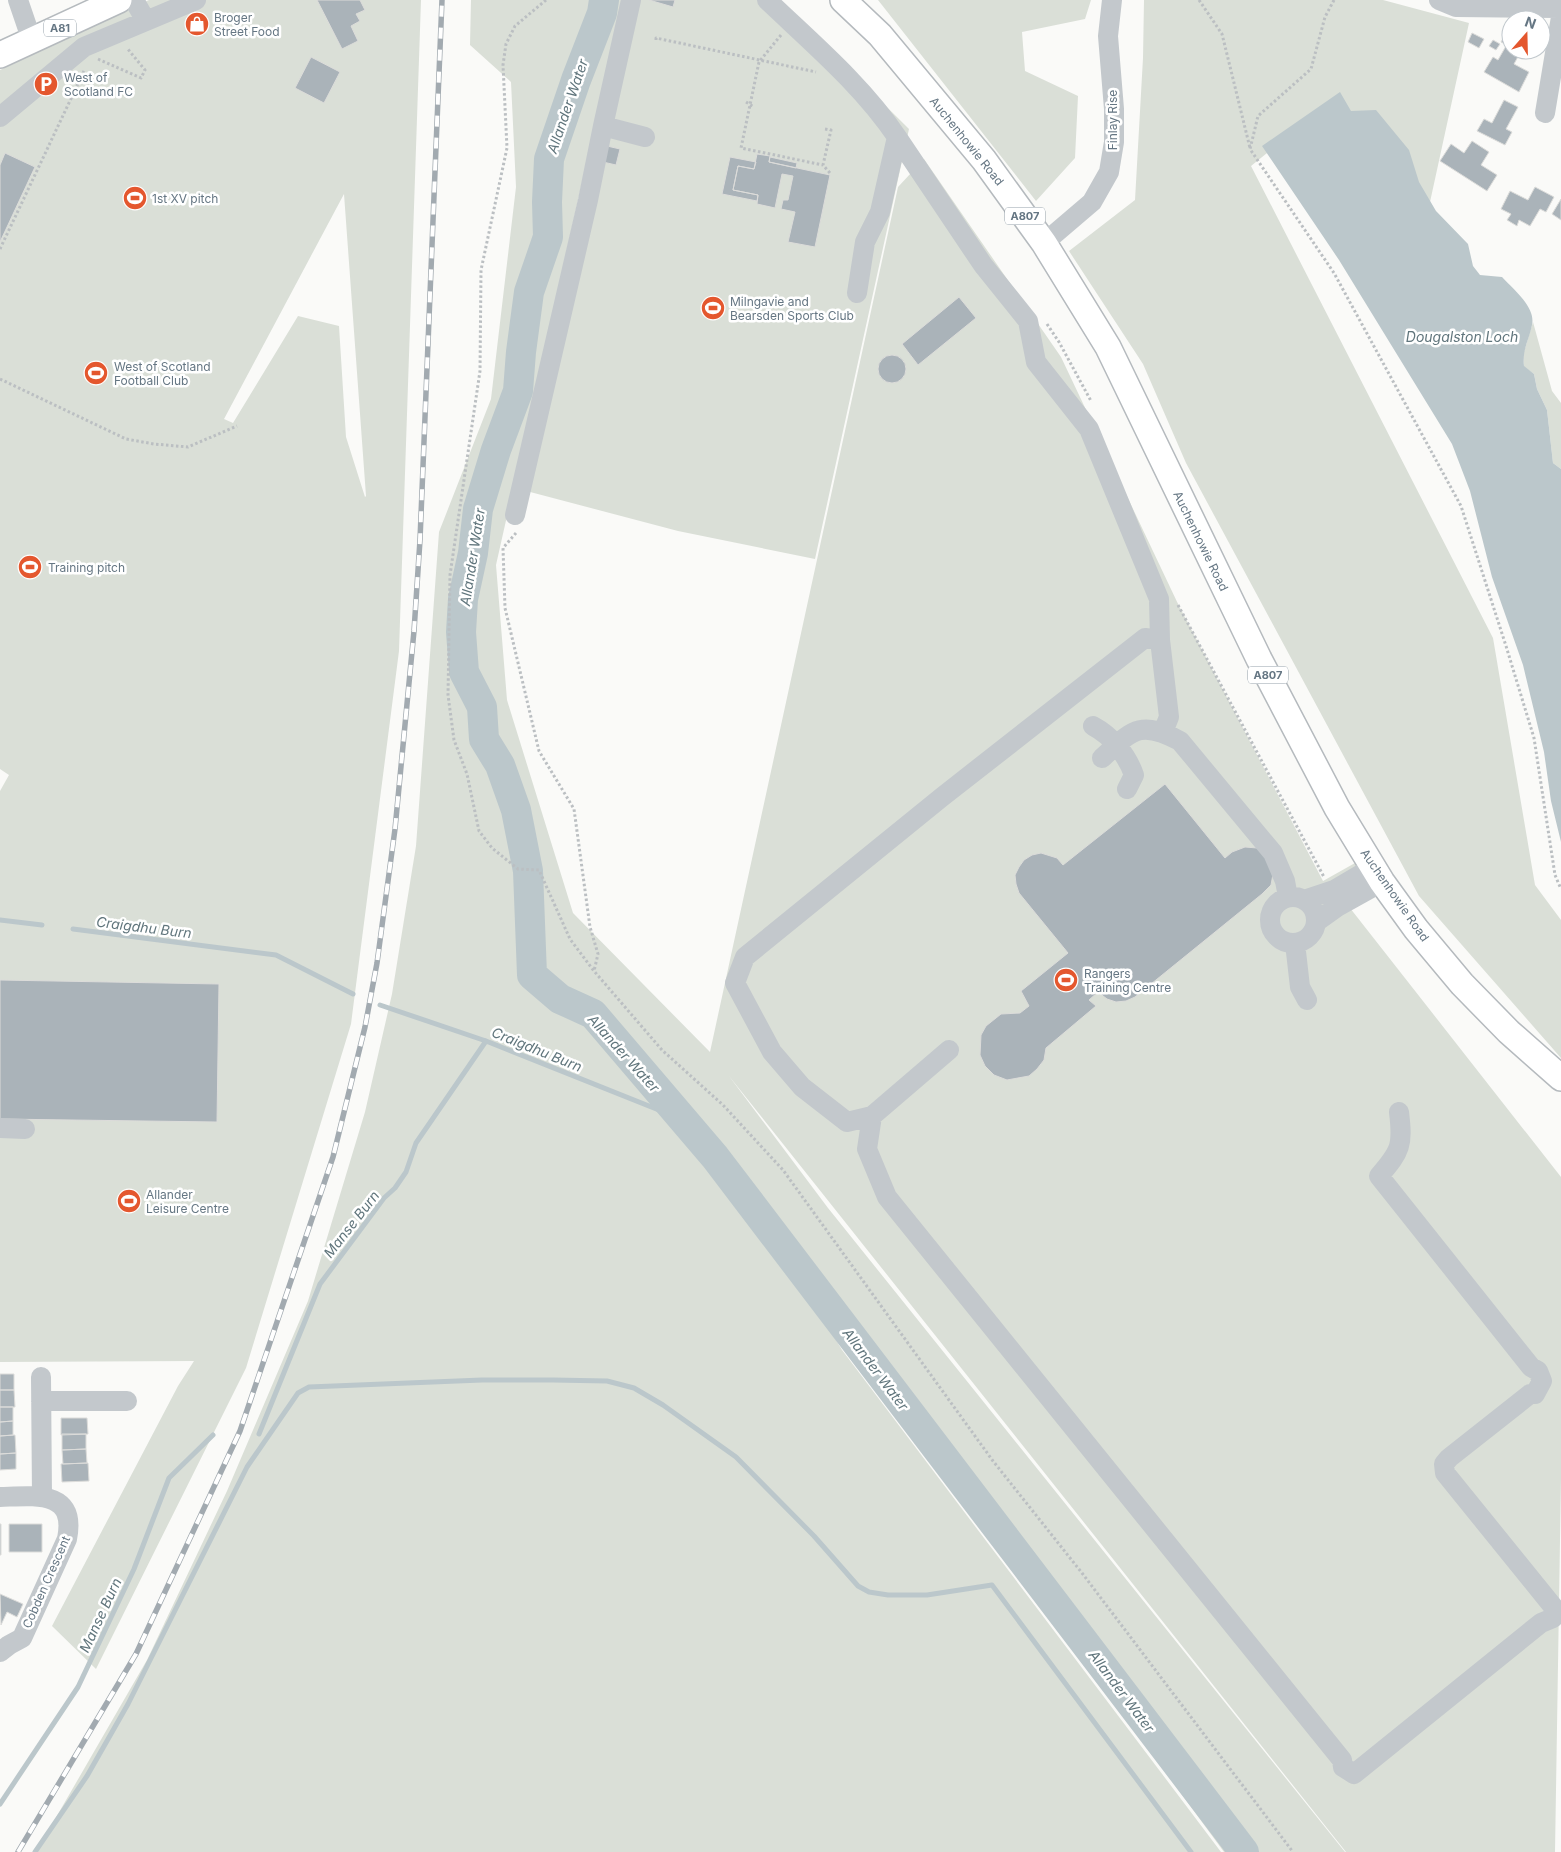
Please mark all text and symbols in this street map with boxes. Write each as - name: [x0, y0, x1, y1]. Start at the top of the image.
- place label: Broger Street Food: [214, 10, 280, 39]
- north arrow: [1501, 10, 1551, 60]
- shop icon: Broger Street Food: [184, 11, 210, 37]
- text: N: [1523, 13, 1539, 32]
- road number: A81: [44, 19, 76, 36]
- water label: Allander Water: [543, 56, 591, 156]
- place label: West of Scotland FC: [64, 70, 133, 99]
- parking icon: West of Scotland FC: [33, 71, 59, 97]
- street label: Finlay Rise: [1105, 90, 1120, 150]
- street label: Auchenhowie Road: [927, 94, 1007, 188]
- sports icon: 1st XV pitch: [122, 185, 148, 211]
- place label: 1st XV pitch: [152, 191, 218, 206]
- road number: A807: [1005, 208, 1045, 225]
- place label: Milngavie and Bearsden Sports Club: [730, 294, 854, 323]
- sports icon: Milngavie and Bearsden Sports Club: [700, 295, 726, 321]
- water label: Dougalston Loch: [1406, 328, 1518, 345]
- place label: West of Scotland Football Club: [114, 359, 211, 388]
- sports icon: West of Scotland Football Club: [83, 360, 109, 386]
- street label: Auchenhowie Road: [1170, 488, 1232, 594]
- water label: Allander Water: [456, 506, 488, 608]
- sports icon: Training pitch: [17, 554, 43, 580]
- place label: Training pitch: [48, 560, 125, 575]
- road number: A807: [1248, 666, 1288, 684]
- street label: Auchenhowie Road: [1357, 846, 1433, 944]
- water label: Craigdhu Burn: [95, 913, 193, 941]
- place label: Rangers Training Centre: [1084, 966, 1171, 995]
- sports icon: Rangers Training Centre: [1053, 967, 1079, 993]
- water label: Allander Water: [584, 1010, 664, 1096]
- water label: Craigdhu Burn: [489, 1023, 585, 1075]
- place label: Allander Leisure Centre: [146, 1187, 229, 1216]
- water label: Manse Burn: [320, 1187, 382, 1261]
- sports icon: Allander Leisure Centre: [116, 1188, 142, 1214]
- water label: Allander Water: [839, 1324, 913, 1414]
- street label: Cobden Crescent: [19, 1533, 73, 1630]
- water label: Manse Burn: [75, 1575, 125, 1655]
- water label: Allander Water: [1085, 1646, 1159, 1736]

